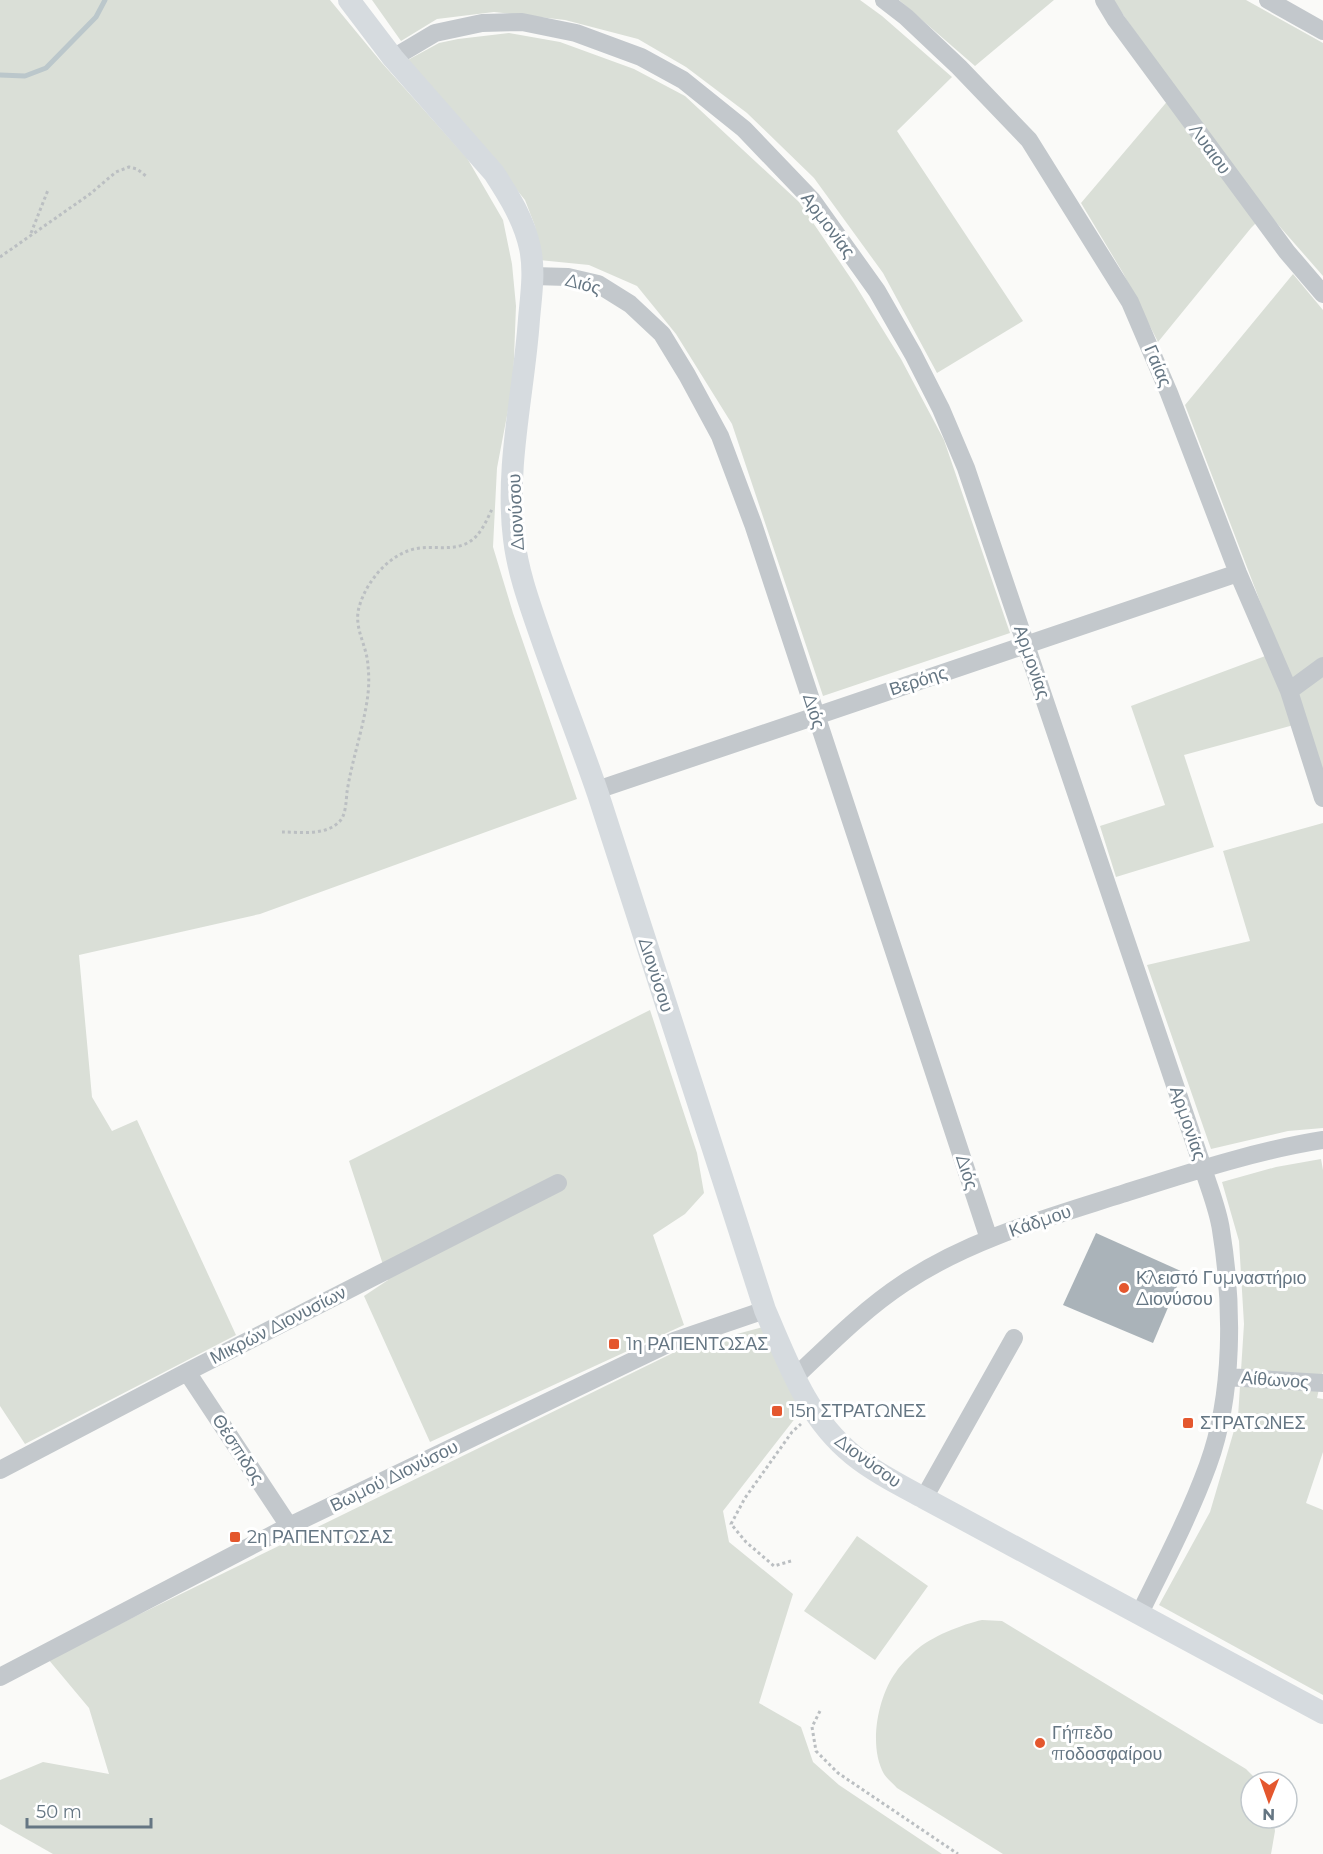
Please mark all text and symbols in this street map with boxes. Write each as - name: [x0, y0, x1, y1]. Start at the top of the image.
- street label: Λυαιου: [1184, 120, 1236, 178]
- street label: Αρμονίας: [796, 188, 860, 262]
- street label: Διός: [563, 269, 603, 299]
- street label: Γαίας: [1139, 342, 1177, 391]
- street label: Διονύσου: [503, 473, 529, 551]
- street label: Αρμονίας: [1009, 622, 1055, 702]
- street label: Βερόης: [887, 661, 950, 701]
- street label: Διός: [798, 691, 830, 732]
- street label: Διονύσου: [634, 935, 678, 1015]
- street label: Αρμονίας: [1165, 1083, 1211, 1163]
- street label: Διός: [951, 1152, 983, 1193]
- street label: Κάδμου: [1006, 1200, 1074, 1242]
- place label: Κλειστό Γυμναστήριο Διονύσου: [1136, 1267, 1307, 1310]
- street label: Μικρών Διονυσίων: [206, 1281, 350, 1369]
- marker: Κλειστό Γυμναστήριο Διονύσου: [1117, 1281, 1131, 1295]
- place label: 1η ΡΑΠΕΝΤΩΣΑΣ: [626, 1333, 768, 1355]
- marker: 1η ΡΑΠΕΝΤΩΣΑΣ: [607, 1337, 621, 1351]
- street label: Αίθωνος: [1240, 1367, 1310, 1393]
- place label: 15η ΣΤΡΑΤΩΝΕΣ: [789, 1400, 926, 1422]
- marker: 15η ΣΤΡΑΤΩΝΕΣ: [770, 1404, 784, 1418]
- street label: Θέσπιδος: [207, 1410, 269, 1488]
- place label: ΣΤΡΑΤΩΝΕΣ: [1200, 1412, 1306, 1434]
- marker: ΣΤΡΑΤΩΝΕΣ: [1181, 1416, 1195, 1430]
- street label: Διονύσου: [830, 1430, 906, 1492]
- street label: Βωμού Διονύσου: [326, 1436, 462, 1516]
- place label: 2η ΡΑΠΕΝΤΩΣΑΣ: [247, 1526, 393, 1548]
- marker: 2η ΡΑΠΕΝΤΩΣΑΣ: [228, 1530, 242, 1544]
- place label: Γήπεδο ποδοσφαίρου: [1051, 1722, 1162, 1765]
- marker: Γήπεδο ποδοσφαίρου: [1033, 1736, 1047, 1750]
- north arrow: [1239, 1770, 1299, 1830]
- scale bar: [27, 1791, 152, 1829]
- text: 50 m: [36, 1801, 82, 1823]
- text: N: [1262, 1805, 1275, 1824]

